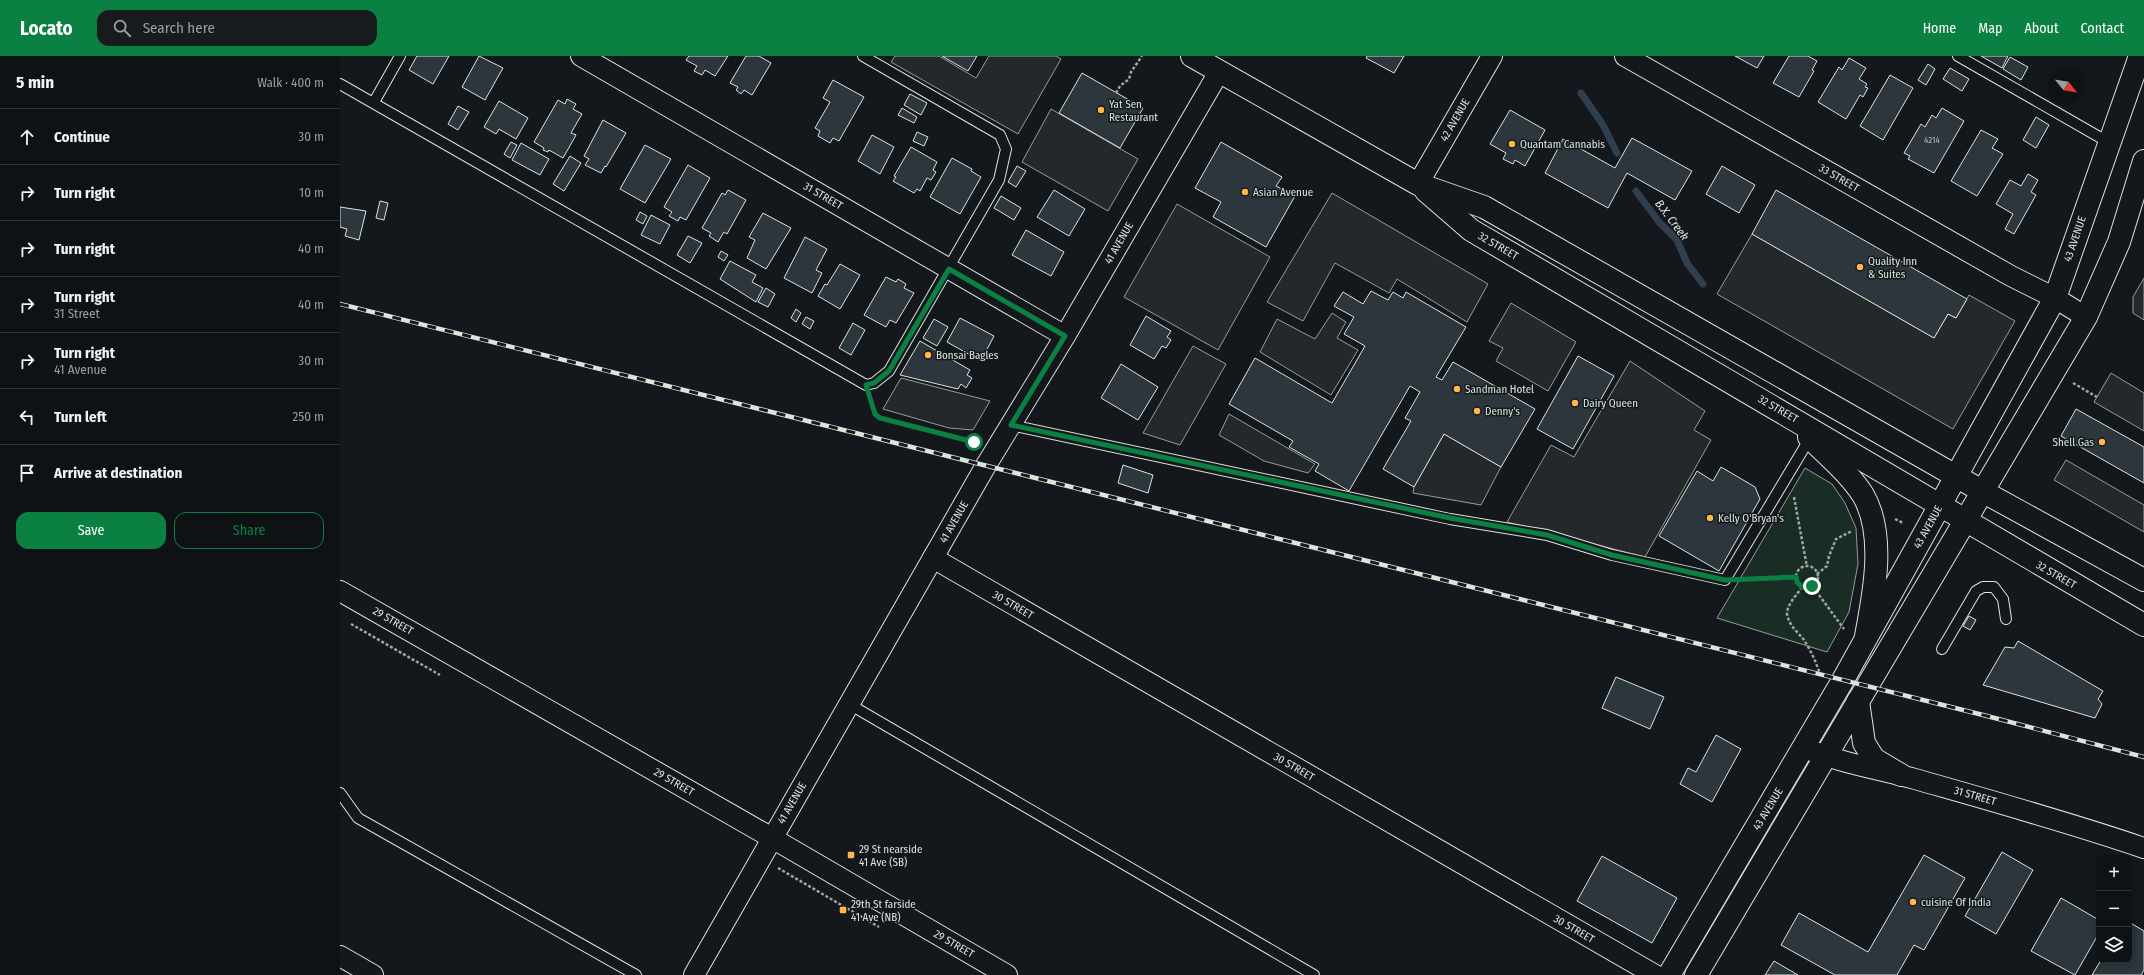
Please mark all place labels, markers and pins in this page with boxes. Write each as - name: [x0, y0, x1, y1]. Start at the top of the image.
- place label: Yat Sen Restaurant: [1109, 98, 1158, 124]
- marker: Yat Sen Restaurant: [1096, 105, 1106, 115]
- place label: Quantam Cannabis: [1520, 138, 1605, 151]
- marker: Quantam Cannabis: [1507, 139, 1517, 149]
- place label: Asian Avenue: [1253, 186, 1313, 199]
- marker: Asian Avenue: [1240, 187, 1250, 197]
- place label: Quality Inn & Suites: [1868, 255, 1917, 281]
- marker: Quality Inn & Suites: [1855, 262, 1865, 272]
- place label: Bonsai Bagles: [936, 349, 999, 362]
- marker: Bonsai Bagles: [923, 350, 933, 360]
- place label: Sandman Hotel: [1465, 383, 1534, 396]
- marker: Sandman Hotel: [1452, 384, 1462, 394]
- place label: Dairy Queen: [1583, 397, 1638, 410]
- marker: Dairy Queen: [1570, 398, 1580, 408]
- place label: Denny's: [1485, 405, 1520, 418]
- marker: Denny's: [1472, 406, 1482, 416]
- place label: Shell Gas: [2053, 436, 2094, 449]
- marker: Shell Gas: [2097, 437, 2107, 447]
- place label: Kelly O'Bryan's: [1718, 512, 1784, 525]
- marker: Kelly O'Bryan's: [1705, 513, 1715, 523]
- place label: 29 St nearside 41 Ave (SB): [859, 843, 922, 869]
- marker: 29 St nearside 41 Ave (SB): [846, 850, 856, 860]
- place label: cuisine Of India: [1921, 896, 1991, 909]
- marker: cuisine Of India: [1908, 897, 1918, 907]
- place label: 29th St farside 41 Ave (NB): [851, 898, 916, 924]
- marker: 29th St farside 41 Ave (NB): [838, 905, 848, 915]

